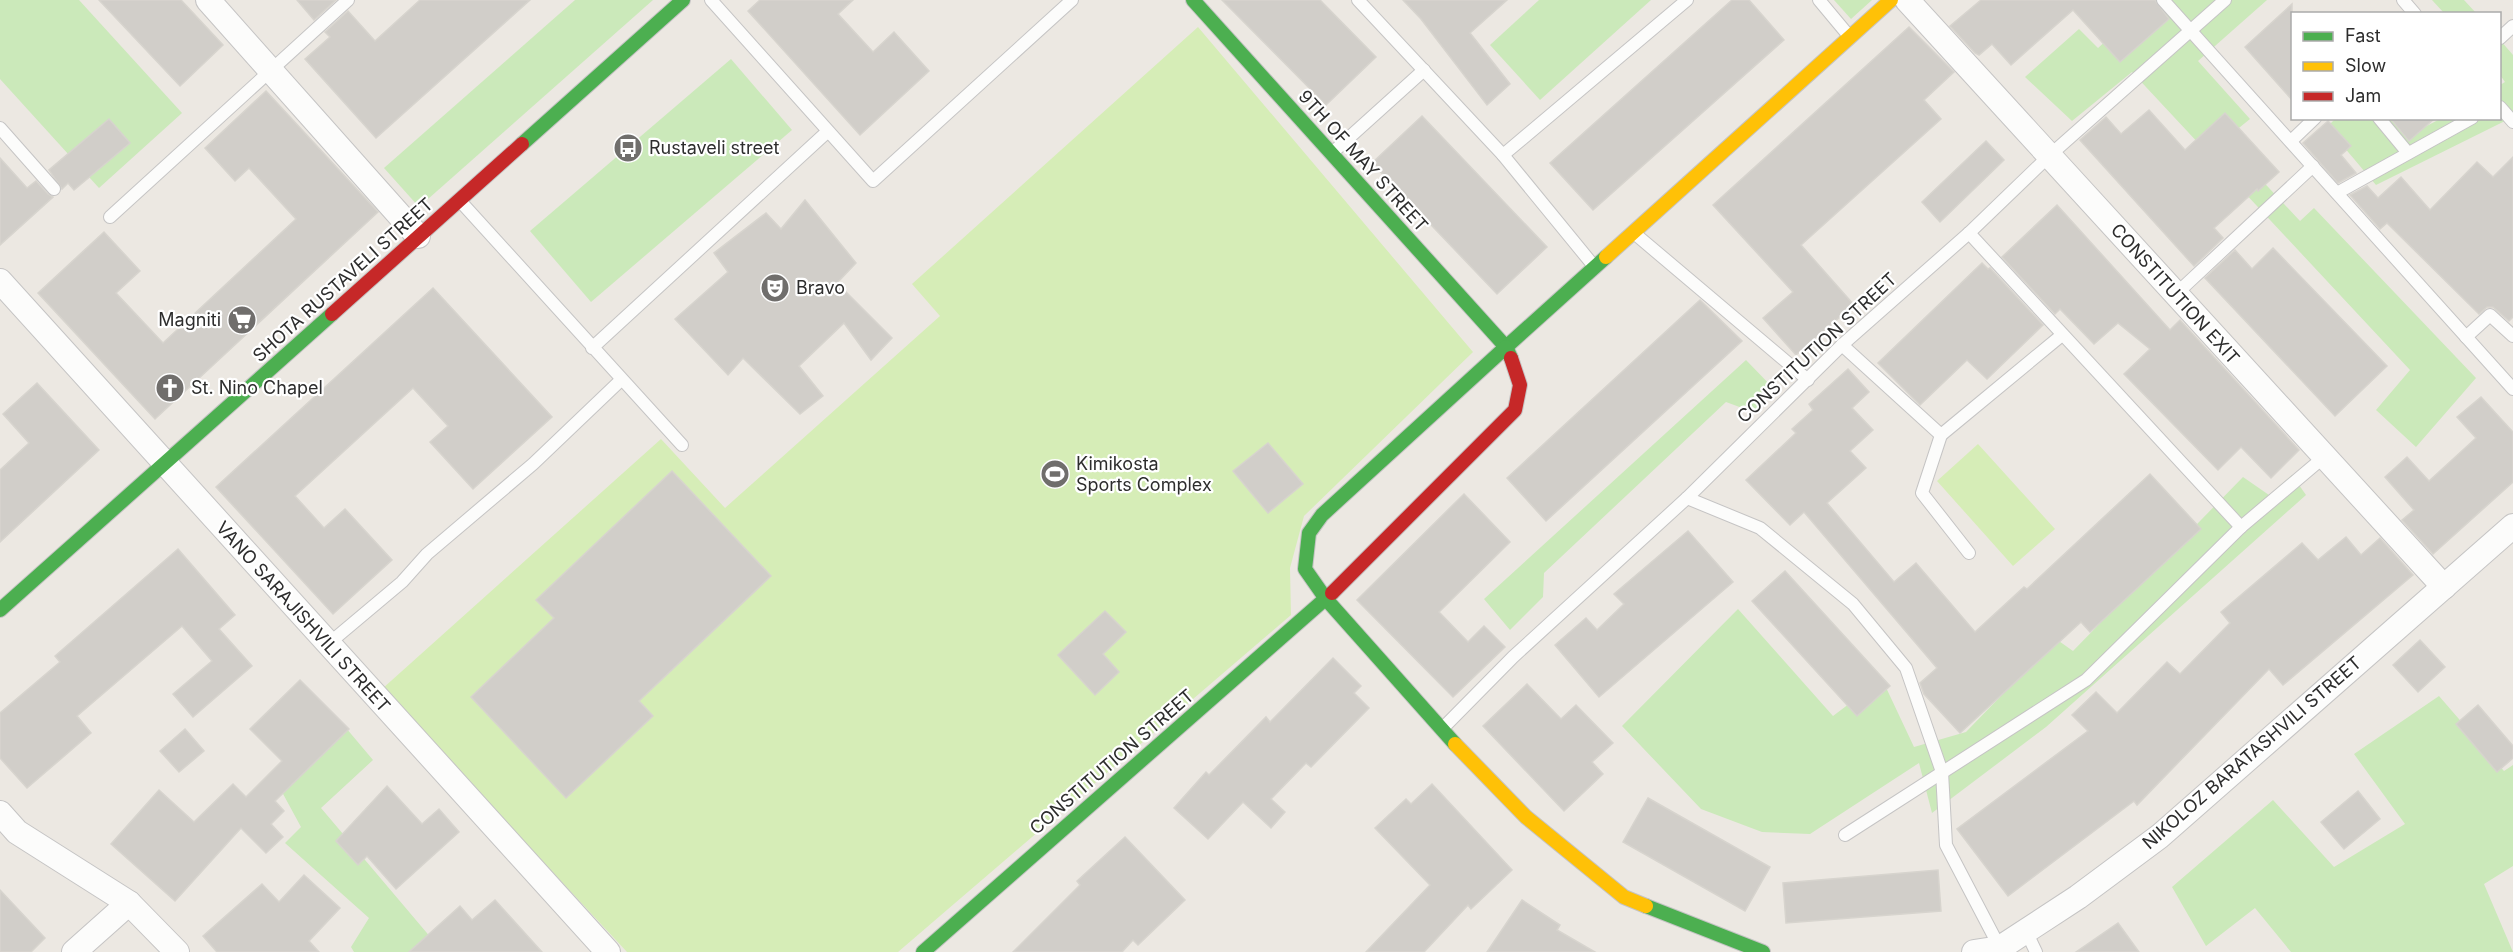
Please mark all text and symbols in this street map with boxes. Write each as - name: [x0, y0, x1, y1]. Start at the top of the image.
- legend: [2291, 12, 2501, 120]
- text: Fast: [2345, 25, 2381, 46]
- text: Slow: [2345, 55, 2386, 76]
- text: Jam: [2345, 85, 2381, 106]
- street label: 9TH OF MAY STREET: [1294, 86, 1433, 236]
- bus stop icon: Rustaveli street: [612, 132, 644, 164]
- place label: Rustaveli street: [649, 137, 779, 158]
- street label: SHOTA RUSTAVELI STREET: [248, 193, 437, 366]
- street label: CONSTITUTION EXIT: [2107, 219, 2244, 368]
- street label: CONSTITUTION STREET: [1733, 268, 1901, 427]
- theatre icon: Bravo: [759, 272, 791, 304]
- place label: Bravo: [796, 277, 845, 298]
- supermarket icon: Magniti: [226, 304, 258, 336]
- place label: Magniti: [158, 309, 221, 330]
- church icon: St. Nino Chapel: [154, 372, 186, 404]
- place label: St. Nino Chapel: [191, 377, 323, 398]
- place label: Kimikosta Sports Complex: [1076, 453, 1212, 495]
- sports icon: Kimikosta Sports Complex: [1039, 458, 1071, 490]
- street label: VANO SARAJISHVILI STREET: [212, 517, 395, 716]
- street label: NIKOLOZ BARATASHVILI STREET: [2138, 652, 2365, 853]
- street label: CONSTITUTION STREET: [1025, 685, 1198, 839]

